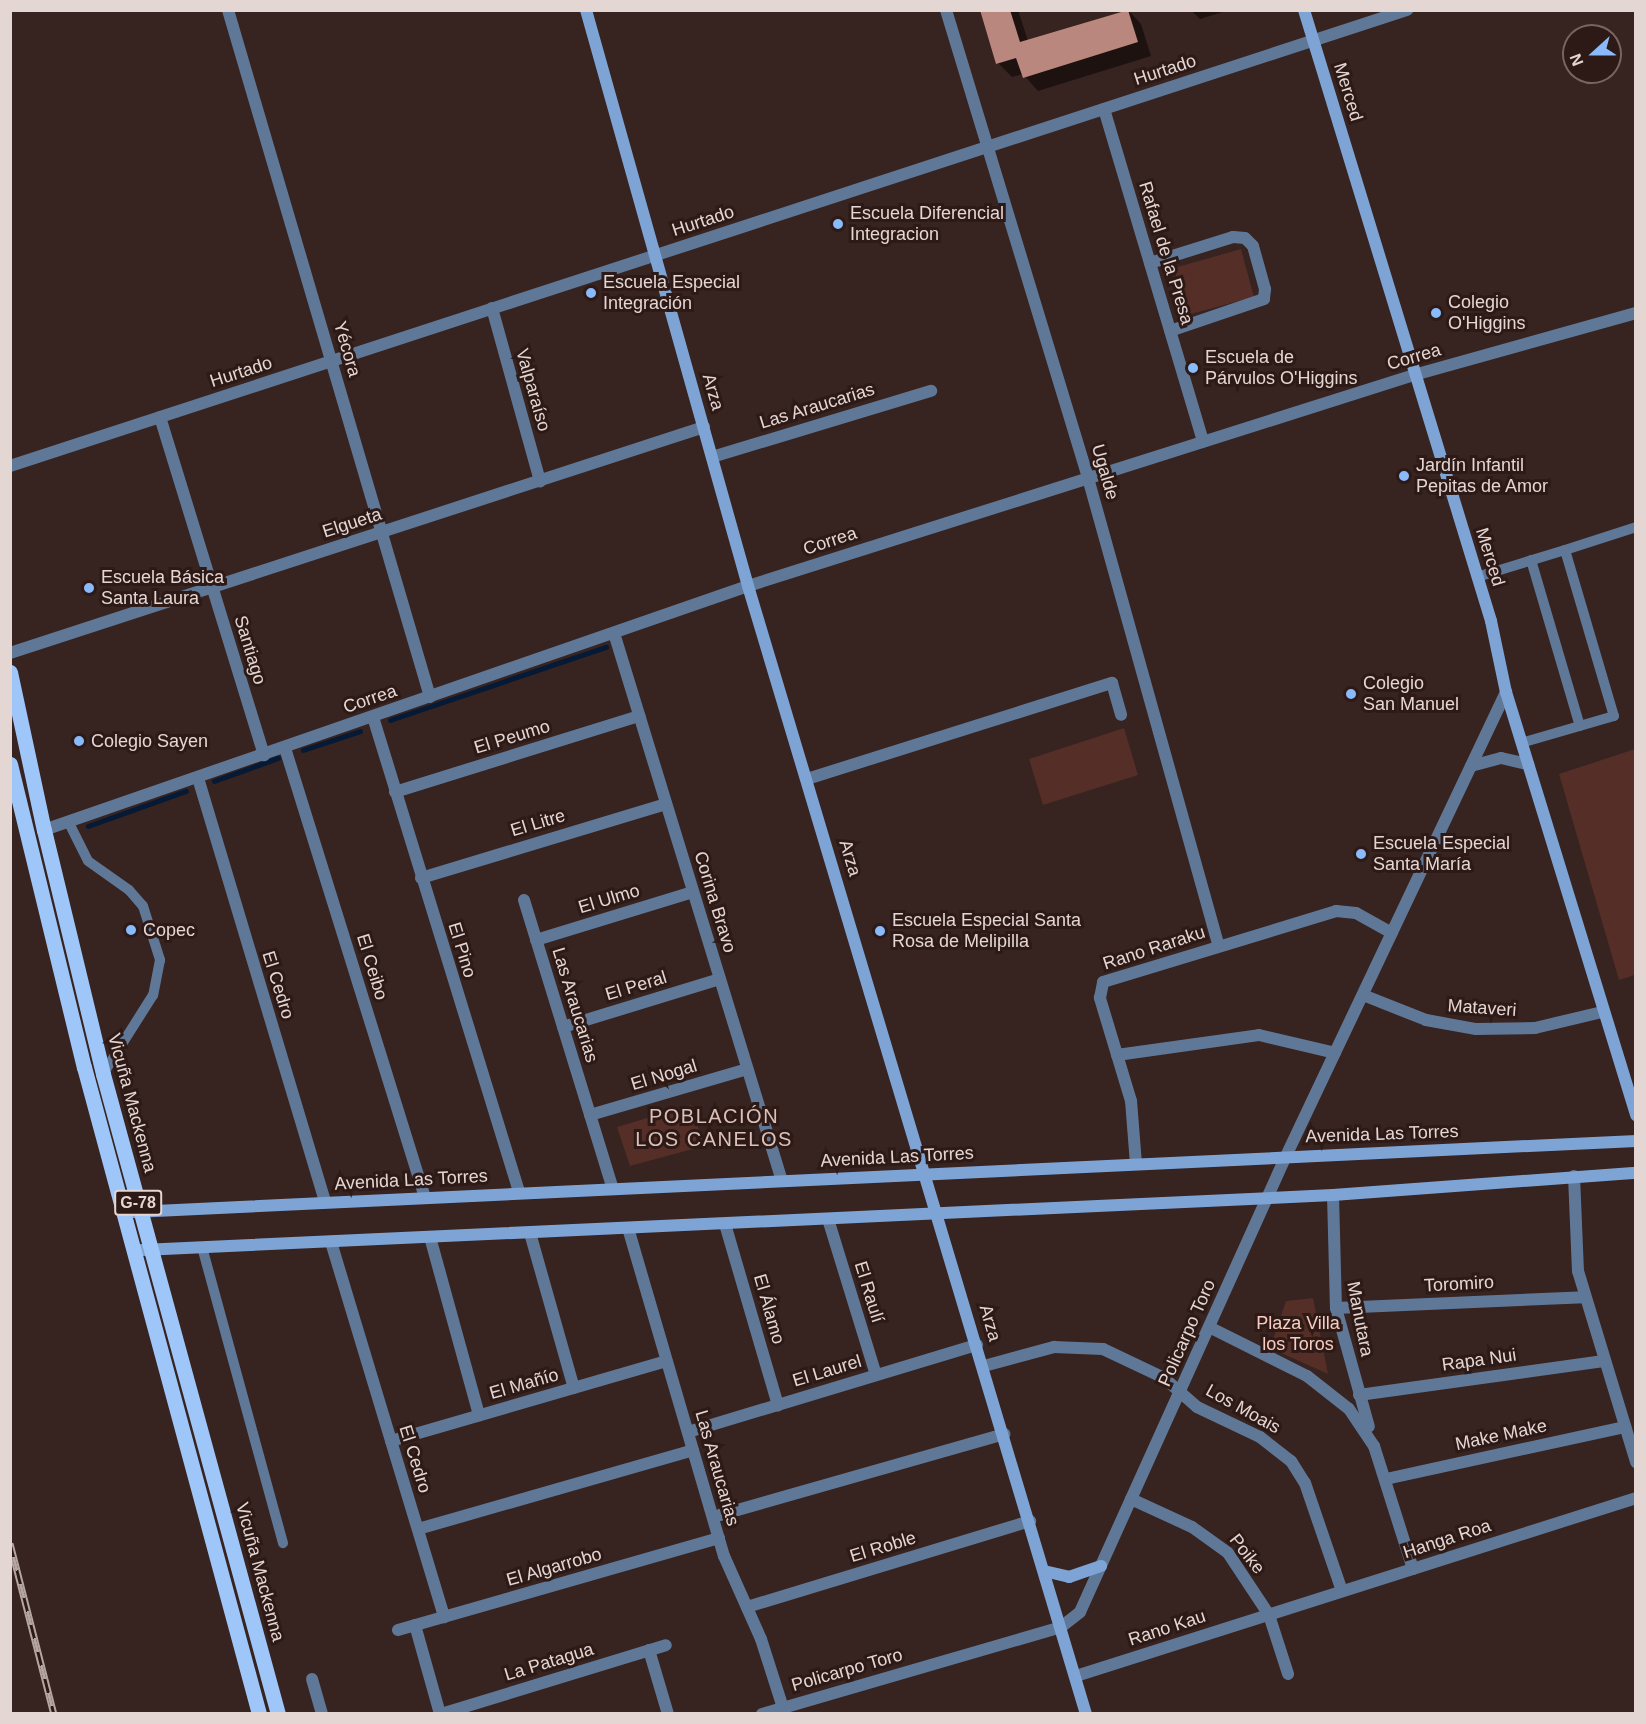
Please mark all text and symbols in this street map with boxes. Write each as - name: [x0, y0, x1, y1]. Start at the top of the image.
- north arrow: [1562, 24, 1622, 84]
- street label: Hurtado: [1131, 50, 1199, 90]
- text: N: [1567, 51, 1587, 68]
- street label: Merced: [1329, 60, 1367, 124]
- street label: Rafael de la Presa: [1134, 179, 1198, 327]
- street label: Hurtado: [669, 201, 737, 241]
- place label: Escuela Diferencial Integracion: [850, 203, 1004, 246]
- marker: Escuela Diferencial Integracion: [831, 217, 845, 231]
- place label: Escuela Especial Integración: [603, 272, 740, 314]
- marker: Escuela Especial Integración: [584, 286, 598, 300]
- place label: Colegio O'Higgins: [1448, 292, 1525, 334]
- marker: Colegio O'Higgins: [1429, 306, 1443, 320]
- street label: Yécora: [329, 319, 365, 379]
- street label: Correa: [1385, 339, 1443, 375]
- street label: Valparaíso: [511, 346, 555, 434]
- place label: Escuela de Párvulos O'Higgins: [1205, 347, 1357, 389]
- street label: Hurtado: [207, 352, 275, 392]
- marker: Escuela de Párvulos O'Higgins: [1186, 361, 1200, 375]
- street label: Arza: [698, 371, 728, 413]
- street label: Las Araucarias: [756, 378, 878, 434]
- street label: Ugalde: [1087, 442, 1123, 502]
- place label: Jardín Infantil Pepitas de Amor: [1416, 455, 1549, 498]
- marker: Jardín Infantil Pepitas de Amor: [1397, 469, 1411, 483]
- street label: Elgueta: [320, 503, 384, 543]
- street label: Correa: [800, 522, 860, 560]
- street label: Merced: [1471, 525, 1509, 589]
- place label: Escuela Básica Santa Laura: [101, 567, 224, 610]
- marker: Escuela Básica Santa Laura: [82, 581, 96, 595]
- street label: Santiago: [229, 613, 271, 687]
- place label: Colegio San Manuel: [1363, 673, 1459, 716]
- street label: Correa: [340, 680, 400, 718]
- marker: Colegio San Manuel: [1344, 687, 1358, 701]
- street label: El Peumo: [472, 715, 552, 759]
- place label: Colegio Sayen: [91, 730, 208, 752]
- marker: Colegio Sayen: [72, 734, 86, 748]
- street label: El Litre: [508, 804, 568, 842]
- place label: Escuela Especial Santa María: [1373, 833, 1510, 876]
- street label: Arza: [834, 837, 866, 879]
- marker: Escuela Especial Santa María: [1354, 847, 1368, 861]
- street label: Corina Bravo: [689, 849, 741, 955]
- street label: El Ulmo: [576, 879, 642, 919]
- place label: Escuela Especial Santa Rosa de Melipilla: [892, 910, 1081, 952]
- place label: Copec: [143, 919, 195, 941]
- street label: El Pino: [443, 920, 481, 980]
- street label: Rano Raraku: [1100, 921, 1208, 975]
- marker: Copec: [124, 923, 138, 937]
- marker: Escuela Especial Santa Rosa de Melipilla: [873, 924, 887, 938]
- street label: El Ceibo: [352, 931, 392, 1003]
- street label: Las Araucarias: [547, 944, 603, 1066]
- street label: El Cedro: [257, 948, 299, 1022]
- street label: El Peral: [603, 966, 669, 1006]
- street label: Mataveri: [1447, 995, 1517, 1021]
- street label: Vicuña Mackenna: [103, 1031, 161, 1175]
- street label: El Nogal: [628, 1055, 700, 1095]
- district label: POBLACIÓN LOS CANELOS: [635, 1104, 793, 1151]
- street label: Avenida Las Torres: [1305, 1121, 1459, 1147]
- street label: Avenida Las Torres: [820, 1142, 974, 1172]
- street label: Avenida Las Torres: [334, 1165, 488, 1195]
- road number: G-78: [114, 1190, 162, 1216]
- street label: El Raulí: [849, 1259, 889, 1325]
- street label: El Álamo: [749, 1271, 789, 1347]
- street label: Toromiro: [1423, 1271, 1495, 1297]
- street label: Policarpo Toro: [1154, 1276, 1220, 1390]
- street label: Manutara: [1342, 1280, 1378, 1358]
- street label: Arza: [975, 1302, 1005, 1344]
- park label: Plaza Villa los Toros: [1256, 1313, 1340, 1356]
- street label: Rapa Nui: [1440, 1344, 1518, 1376]
- street label: El Laurel: [790, 1350, 864, 1392]
- street label: El Mañío: [487, 1364, 561, 1404]
- street label: Los Moais: [1202, 1380, 1284, 1438]
- street label: Las Araucarias: [690, 1407, 744, 1529]
- street label: Make Make: [1453, 1415, 1549, 1455]
- street label: El Cedro: [394, 1422, 436, 1496]
- street label: Vicuña Mackenna: [231, 1500, 289, 1644]
- street label: Hanga Roa: [1400, 1515, 1494, 1563]
- street label: El Roble: [847, 1527, 919, 1567]
- street label: Poike: [1225, 1530, 1269, 1578]
- street label: El Algarrobo: [503, 1543, 605, 1591]
- street label: Rano Kau: [1126, 1605, 1208, 1651]
- street label: La Patagua: [502, 1638, 596, 1686]
- street label: Policarpo Toro: [789, 1644, 905, 1696]

